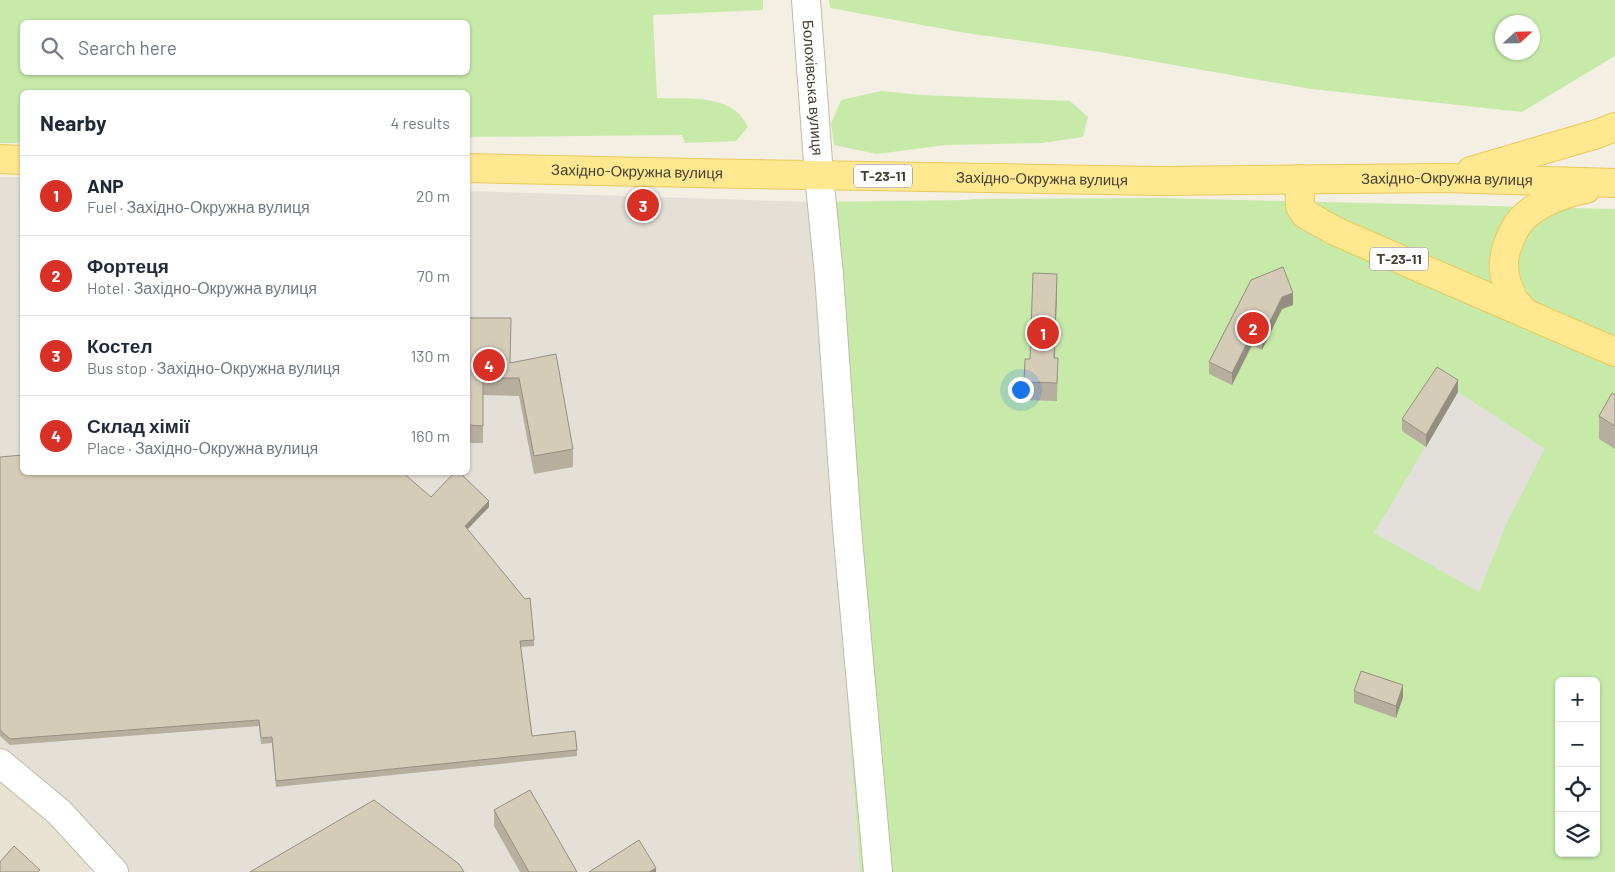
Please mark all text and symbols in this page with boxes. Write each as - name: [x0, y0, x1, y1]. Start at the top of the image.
- north arrow: [1495, 15, 1540, 60]
- street label: Болохівська вулиця: [800, 19, 828, 156]
- search box: [20, 20, 470, 75]
- icon: search: [38, 34, 66, 62]
- text: Search here: [78, 36, 177, 59]
- text: Nearby: [40, 110, 106, 135]
- text: 4 results: [390, 113, 450, 132]
- street label: Західно-Окружна вулиця: [551, 160, 723, 181]
- road number: Т-23-11: [854, 165, 912, 188]
- street label: Західно-Окружна вулиця: [956, 168, 1128, 188]
- street label: Західно-Окружна вулиця: [1361, 168, 1533, 189]
- text: ANP: [87, 174, 124, 197]
- text: 1: [53, 186, 59, 205]
- text: 20 m: [416, 186, 450, 205]
- pin: 3: [627, 186, 659, 224]
- text: Fuel · Західно-Окружна вулиця: [87, 197, 310, 216]
- road number: Т-23-11: [1370, 248, 1428, 270]
- text: Фортеця: [87, 254, 169, 277]
- text: 2: [52, 266, 60, 285]
- text: 70 m: [417, 266, 450, 285]
- text: Hotel · Західно-Окружна вулиця: [87, 278, 317, 297]
- pin: 2: [1237, 309, 1269, 347]
- pin: 1: [1027, 314, 1059, 352]
- text: Костел: [87, 334, 152, 357]
- text: 3: [52, 346, 60, 365]
- text: 130 m: [411, 346, 450, 365]
- pin: 4: [473, 346, 505, 384]
- text: Bus stop · Західно-Окружна вулиця: [87, 358, 340, 377]
- your location: [1008, 377, 1034, 403]
- text: Склад хімії: [87, 414, 189, 437]
- text: 4: [51, 426, 61, 445]
- text: 160 m: [411, 426, 450, 445]
- text: Place · Західно-Окружна вулиця: [87, 438, 318, 457]
- map controls: [1555, 677, 1600, 857]
- button: +: [1555, 677, 1600, 722]
- button: −: [1555, 722, 1600, 767]
- button: locate: [1555, 767, 1600, 812]
- button: layers: [1555, 812, 1600, 857]

